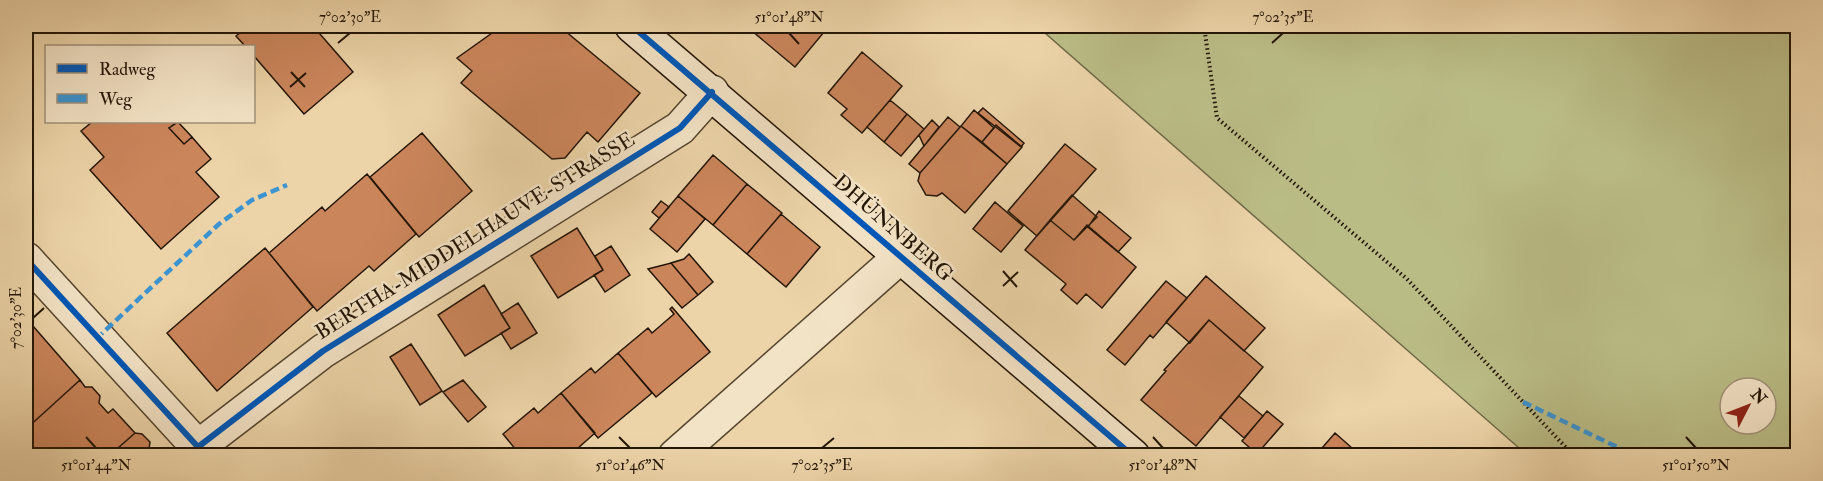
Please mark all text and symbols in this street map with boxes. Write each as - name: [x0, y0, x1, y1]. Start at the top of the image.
- text: 7°02'30"E: [319, 8, 381, 27]
- text: 51°01'48"N: [754, 8, 824, 27]
- text: 7°02'35"E: [1252, 8, 1314, 27]
- legend: [45, 45, 255, 123]
- text: Radweg: [99, 58, 157, 81]
- text: Weg: [98, 88, 133, 111]
- street label: BERTHA-MIDDELHAUVE-STRASSE: [310, 126, 640, 346]
- street label: DHÜNNBERG: [827, 168, 959, 288]
- text: 7°02'30"E: [7, 287, 26, 349]
- north arrow: [1718, 376, 1778, 436]
- text: N: [1746, 384, 1771, 409]
- text: 51°01'44"N: [61, 456, 132, 475]
- text: 51°01'46"N: [595, 456, 665, 475]
- text: 7°02'35"E: [791, 456, 853, 475]
- text: 51°01'48"N: [1128, 456, 1198, 475]
- text: 51°01'50"N: [1662, 456, 1731, 475]

